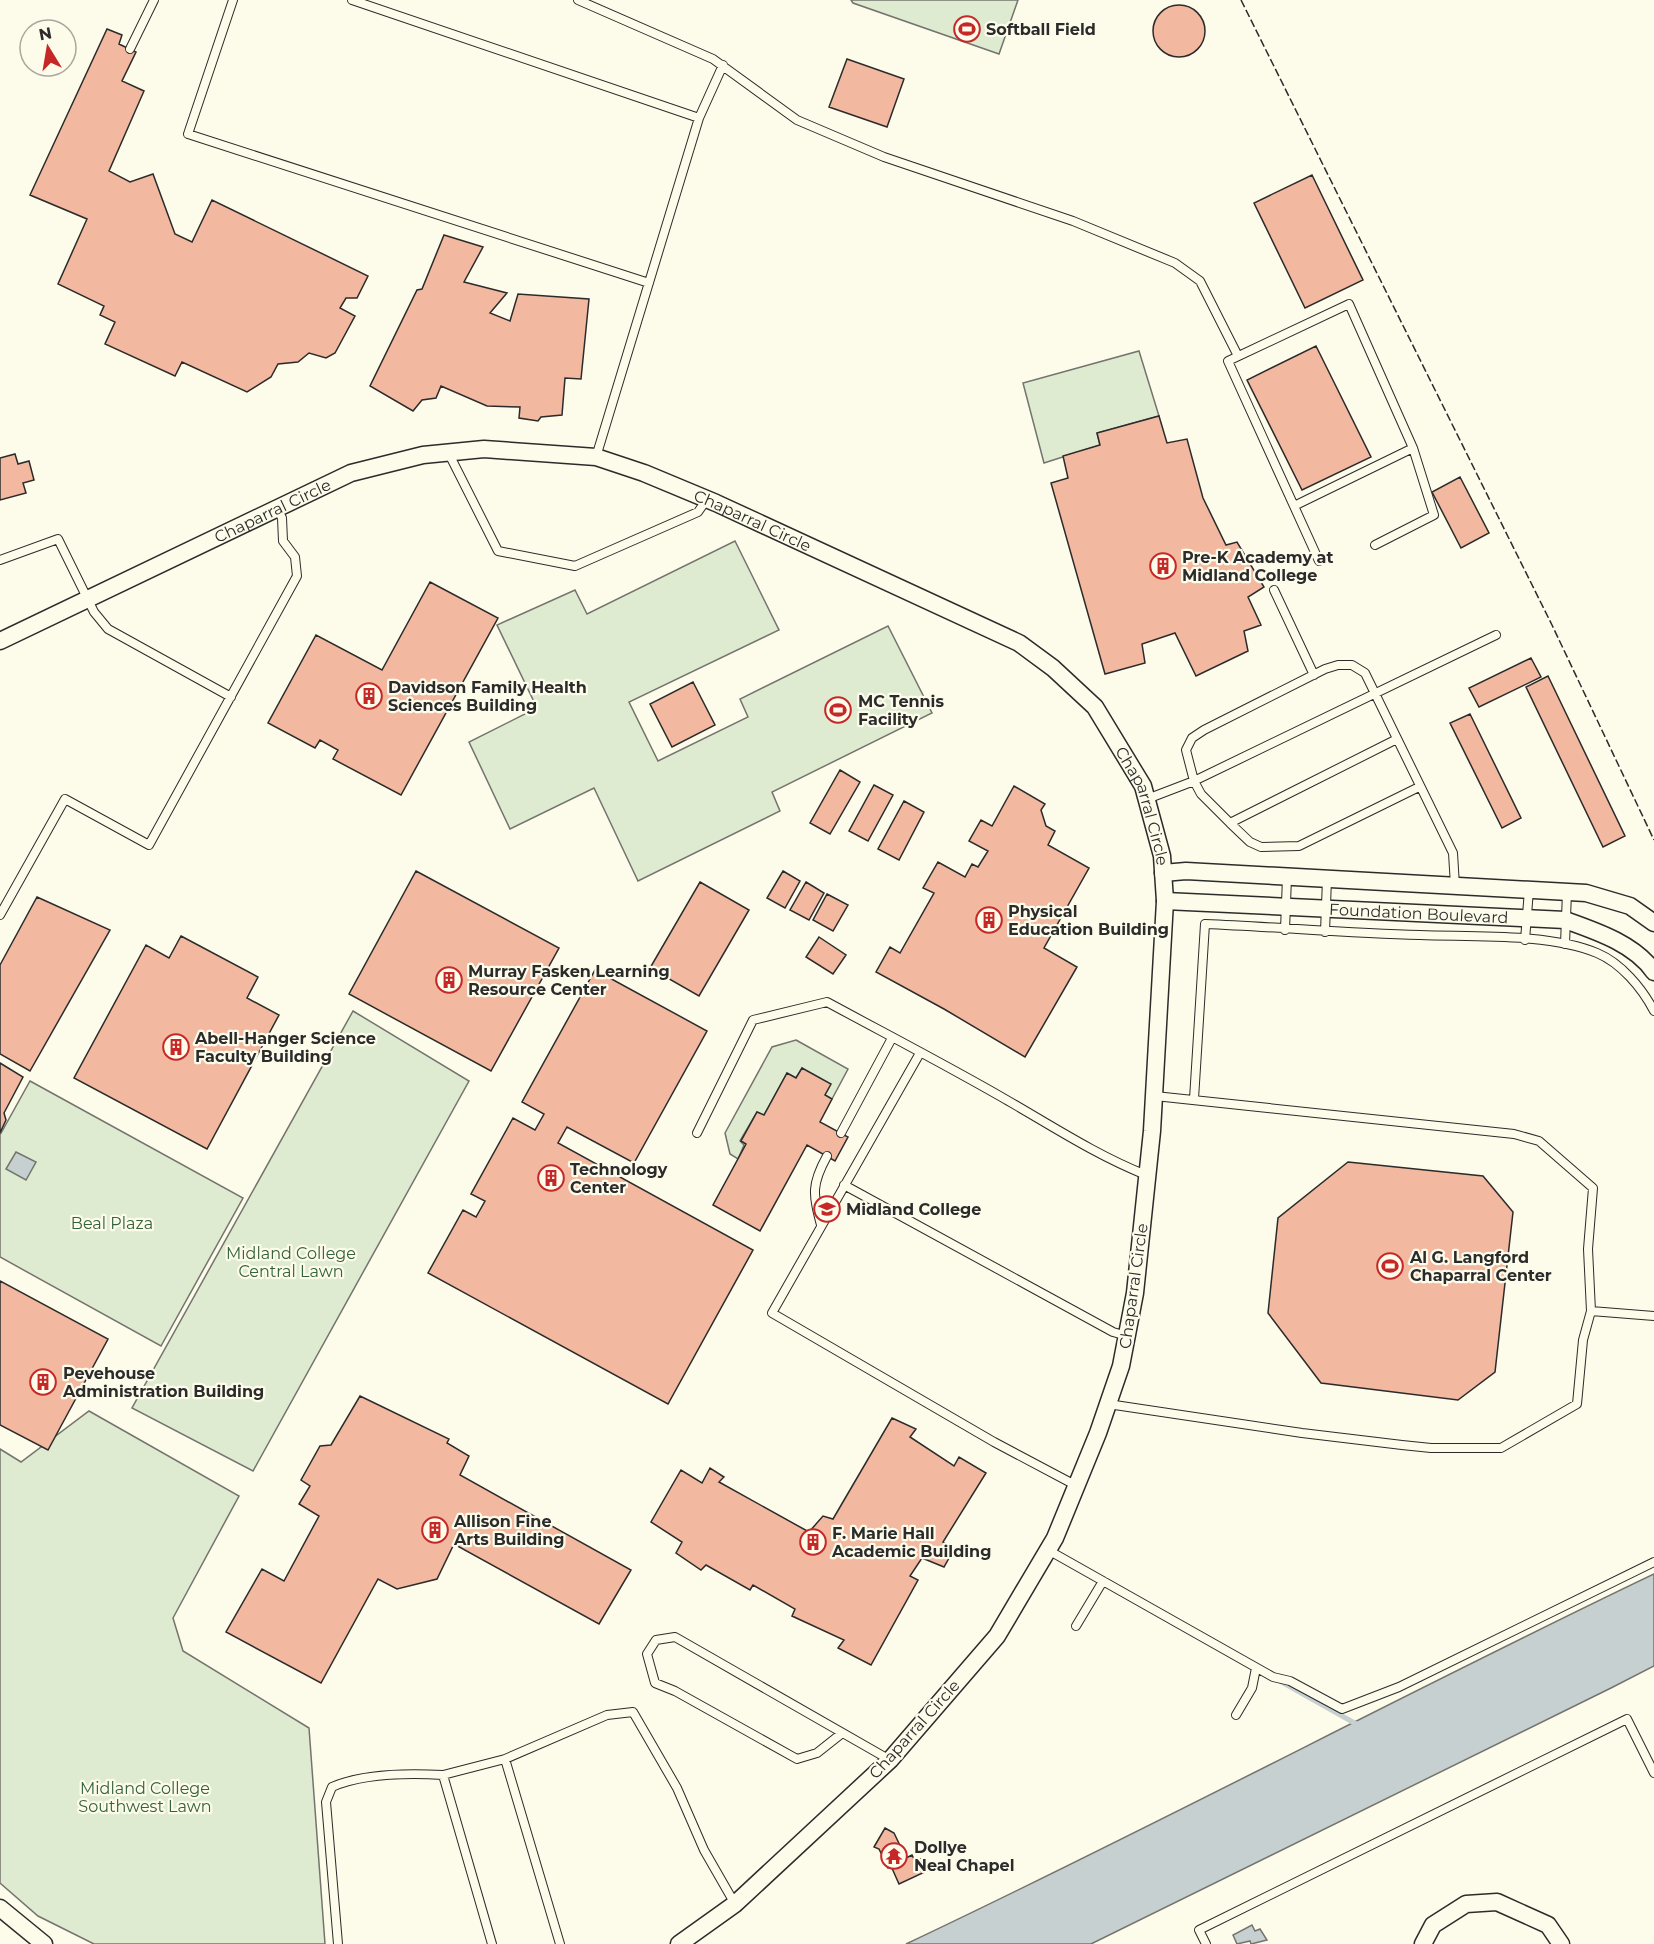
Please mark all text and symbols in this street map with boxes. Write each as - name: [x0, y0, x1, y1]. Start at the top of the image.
- sports icon: Softball Field: [952, 14, 982, 44]
- north arrow: [18, 18, 78, 78]
- place label: Softball Field: [986, 20, 1096, 39]
- text: N: [37, 23, 53, 44]
- street label: Chaparral Circle: [211, 475, 334, 547]
- street label: Chaparral Circle: [691, 486, 814, 556]
- place label: Pre-K Academy at Midland College: [1182, 548, 1333, 585]
- building icon: Pre-K Academy at Midland College: [1148, 551, 1178, 581]
- place label: Davidson Family Health Sciences Building: [388, 678, 587, 715]
- building icon: Davidson Family Health Sciences Building: [354, 681, 384, 711]
- place label: MC Tennis Facility: [858, 692, 944, 729]
- sports icon: MC Tennis Facility: [823, 695, 853, 725]
- street label: Chaparral Circle: [1111, 743, 1172, 866]
- street label: Foundation Boulevard: [1329, 900, 1509, 927]
- place label: Physical Education Building: [1008, 902, 1169, 939]
- building icon: Physical Education Building: [974, 905, 1004, 935]
- place label: Murray Fasken Learning Resource Center: [468, 962, 670, 999]
- building icon: Murray Fasken Learning Resource Center: [434, 965, 464, 995]
- place label: Abell-Hanger Science Faculty Building: [194, 1029, 376, 1066]
- building icon: Abell-Hanger Science Faculty Building: [161, 1032, 191, 1062]
- place label: Technology Center: [570, 1160, 668, 1197]
- building icon: Technology Center: [536, 1163, 566, 1193]
- school or university icon: Midland College: [812, 1194, 842, 1224]
- place label: Midland College: [846, 1200, 981, 1219]
- park label: Beal Plaza: [71, 1214, 153, 1233]
- street label: Chaparral Circle: [1115, 1222, 1152, 1350]
- park label: Midland College Central Lawn: [226, 1244, 356, 1281]
- place label: Al G. Langford Chaparral Center: [1409, 1248, 1552, 1285]
- sports icon: Al G. Langford Chaparral Center: [1375, 1251, 1405, 1281]
- place label: Pevehouse Administration Building: [62, 1364, 264, 1401]
- building icon: Pevehouse Administration Building: [28, 1367, 58, 1397]
- place label: Allison Fine Arts Building: [453, 1512, 564, 1549]
- building icon: Allison Fine Arts Building: [420, 1515, 450, 1545]
- place label: F. Marie Hall Academic Building: [831, 1524, 991, 1561]
- building icon: F. Marie Hall Academic Building: [798, 1527, 828, 1557]
- street label: Chaparral Circle: [865, 1676, 964, 1783]
- park label: Midland College Southwest Lawn: [78, 1779, 212, 1816]
- place label: Dollye Neal Chapel: [914, 1838, 1014, 1875]
- temple icon: Dollye Neal Chapel: [879, 1841, 909, 1871]

